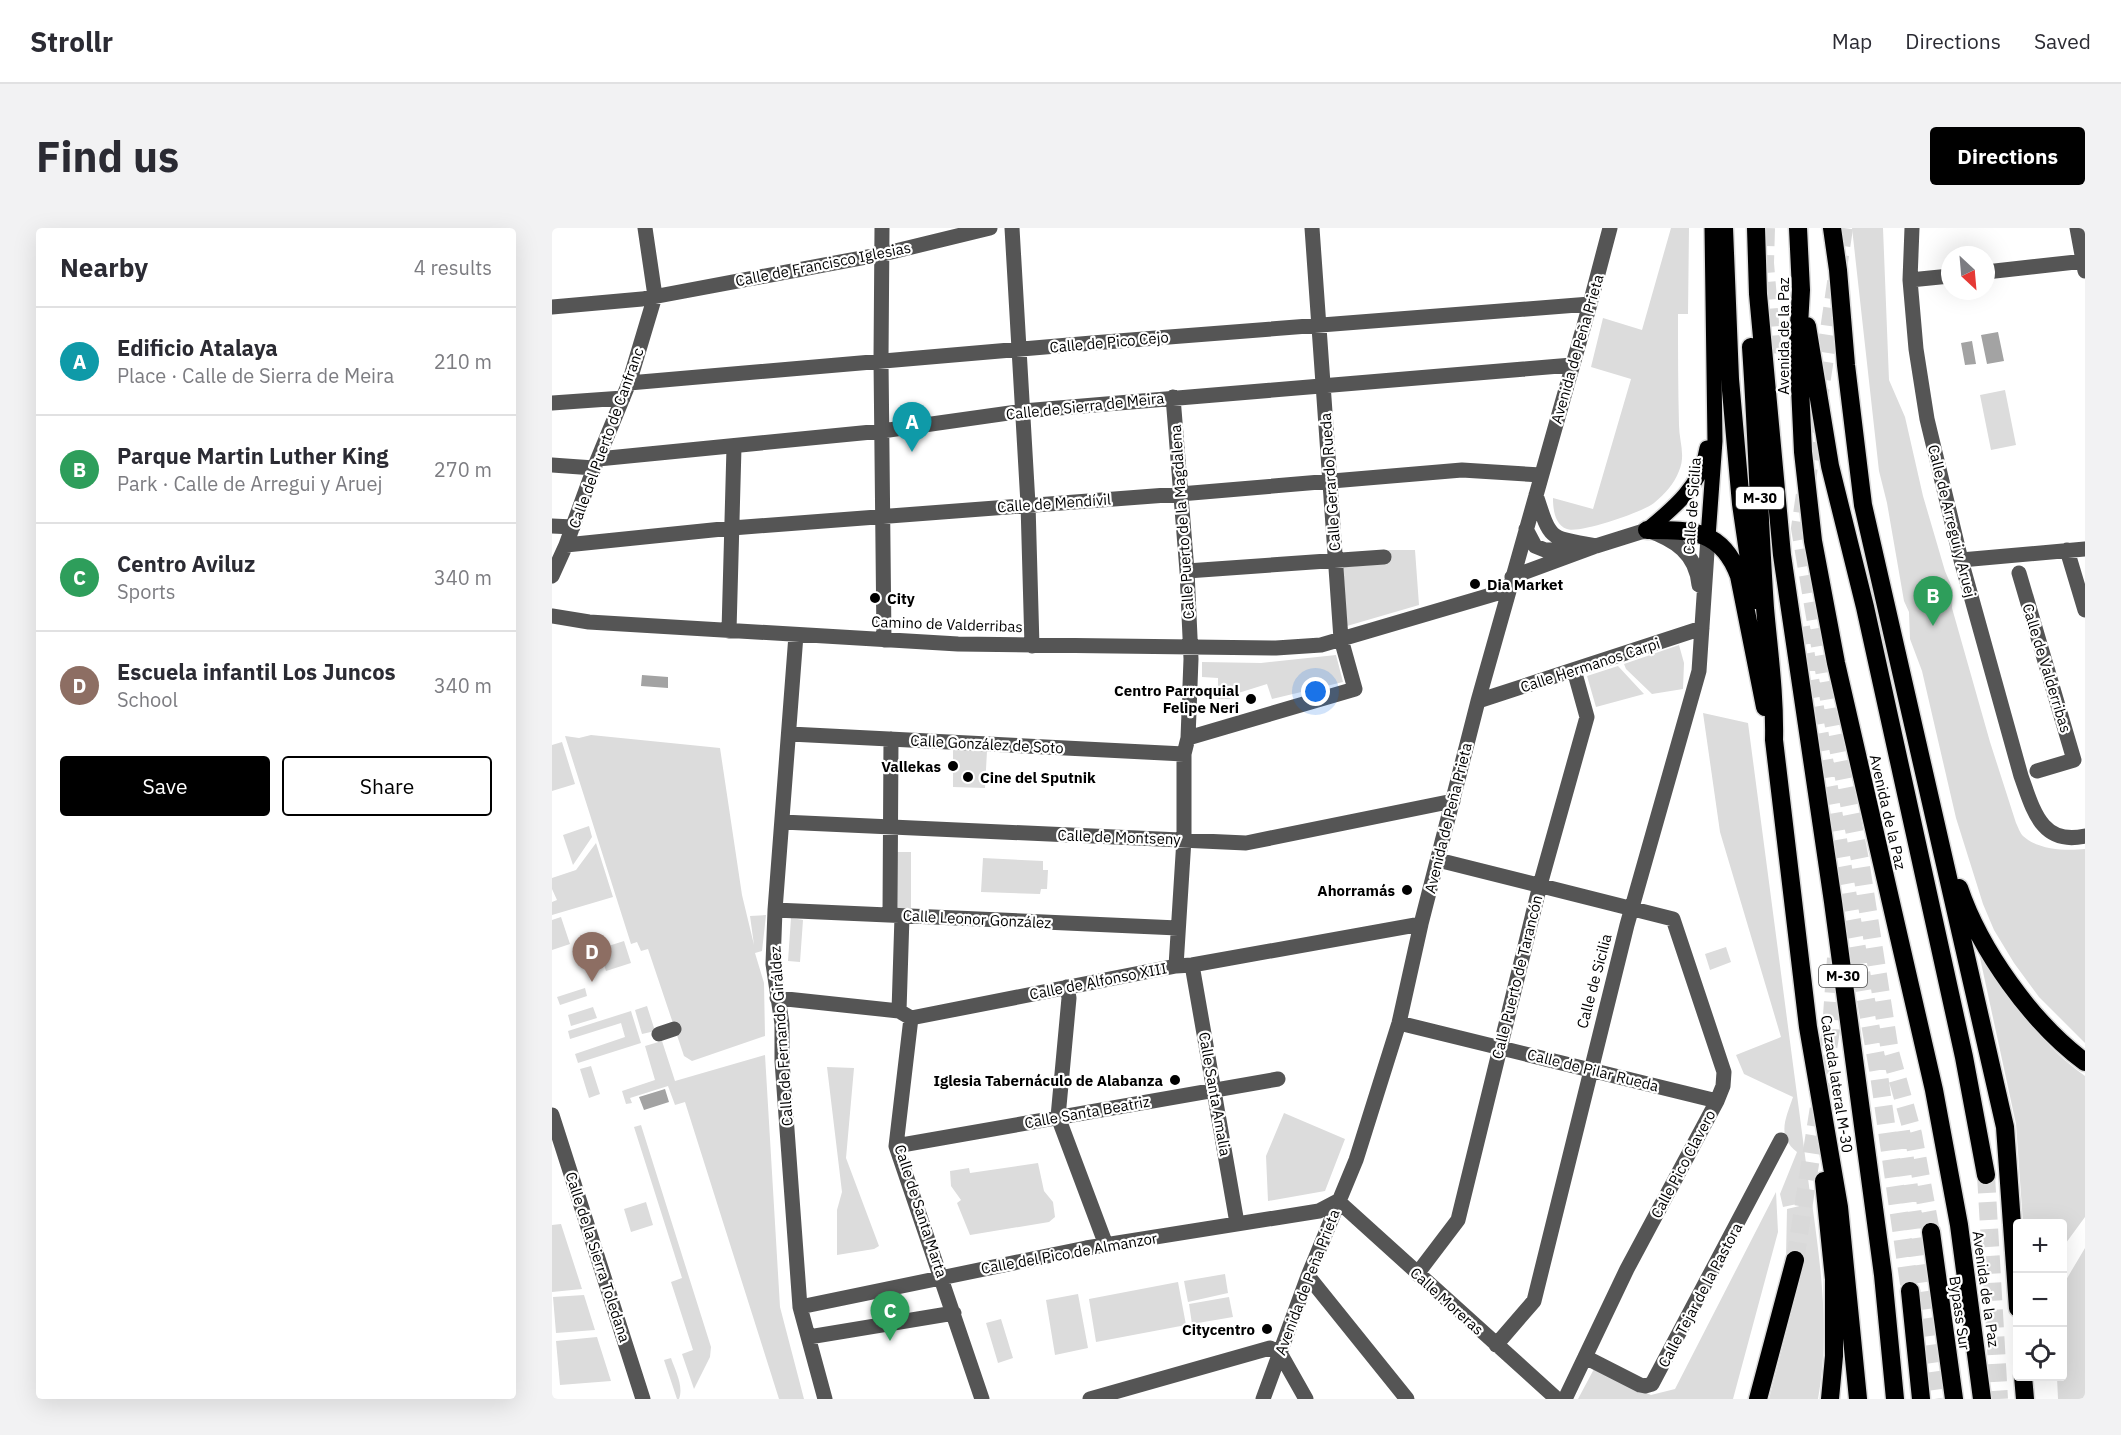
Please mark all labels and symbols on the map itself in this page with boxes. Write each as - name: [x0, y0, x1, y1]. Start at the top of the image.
- street label: Calle de Francisco Iglesias: [734, 238, 912, 290]
- north arrow: [1941, 246, 1995, 300]
- street label: Avenida de Peña Prieta: [1547, 272, 1607, 426]
- street label: Avenida de la Paz: [1774, 277, 1793, 395]
- street label: Calle de Pico Cejo: [1049, 327, 1169, 357]
- street label: Calle del Puerto de Canfranc: [564, 345, 648, 531]
- street label: Calle de Sierra de Meira: [1005, 388, 1165, 424]
- pin: A: [892, 402, 932, 452]
- street label: Calle Gerardo Rueda: [1316, 412, 1344, 552]
- street label: Calle Puerto de la Magdalena: [1166, 424, 1198, 620]
- street label: Calle de Arregui y Aruej: [1924, 443, 1980, 599]
- street label: Calle de Sicilia: [1679, 457, 1705, 555]
- road number: M-30: [1736, 487, 1784, 509]
- street label: Calle de Mendívil: [996, 490, 1112, 516]
- place label: Dia Market: [1487, 575, 1563, 594]
- pin: B: [1914, 576, 1952, 626]
- marker: Dia Market: [1468, 577, 1482, 591]
- place label: City: [887, 589, 915, 608]
- marker: City: [868, 591, 882, 605]
- street label: Calle de Valderribas: [2018, 601, 2076, 735]
- street label: Camino de Valderribas: [871, 612, 1023, 636]
- street label: Calle Hermanos Carpi: [1518, 633, 1662, 697]
- your location: [1301, 677, 1330, 706]
- place label: Centro Parroquial Felipe Neri: [1114, 681, 1239, 717]
- marker: Centro Parroquial Felipe Neri: [1244, 692, 1258, 706]
- street label: Calle González de Soto: [910, 730, 1064, 758]
- street label: Avenida de Peña Prieta: [1420, 741, 1476, 895]
- street label: Avenida de la Paz: [1866, 753, 1910, 871]
- place label: Vallekas: [881, 757, 941, 776]
- marker: Vallekas: [946, 759, 960, 773]
- place label: Cine del Sputnik: [980, 768, 1096, 787]
- marker: Cine del Sputnik: [961, 770, 975, 784]
- street label: Calle de Montseny: [1057, 825, 1182, 849]
- place label: Ahorramás: [1317, 881, 1395, 900]
- marker: Ahorramás: [1400, 883, 1414, 897]
- street label: Calle Puerto de Tarancón: [1487, 893, 1547, 1061]
- street label: Calle Leonor González: [902, 906, 1052, 932]
- pin: D: [572, 932, 612, 982]
- street label: Calle de Sicilia: [1572, 932, 1616, 1030]
- street label: Calle de Fernando Giráldez: [765, 945, 797, 1127]
- street label: Calle de Alfonso XIII: [1028, 958, 1168, 1004]
- road number: M-30: [1819, 965, 1867, 987]
- street label: Calzada lateral M-30: [1817, 1014, 1857, 1154]
- street label: Calle Santa Amalia: [1195, 1030, 1235, 1158]
- street label: Calle de Pilar Rueda: [1525, 1044, 1661, 1096]
- place label: Iglesia Tabernáculo de Alabanza: [933, 1071, 1163, 1090]
- marker: Iglesia Tabernáculo de Alabanza: [1168, 1073, 1182, 1087]
- street label: Calle Santa Beatriz: [1023, 1092, 1151, 1132]
- street label: Calle Pico Clavero: [1646, 1107, 1720, 1221]
- street label: Calle de Santa Marta: [891, 1142, 951, 1280]
- street label: Calle de la Sierra Toledana: [561, 1169, 635, 1345]
- street label: Avenida de Peña Prieta: [1270, 1206, 1344, 1358]
- street label: Calle Tejar de la Pastora: [1654, 1219, 1746, 1371]
- street label: Calle del Pico de Almanzor: [979, 1228, 1159, 1278]
- street label: Avenida de la Paz: [1968, 1230, 2004, 1348]
- street label: Calle Moreras: [1406, 1263, 1488, 1339]
- street label: Bypass Sur: [1945, 1275, 1975, 1352]
- pin: C: [870, 1292, 910, 1341]
- place label: Citycentro: [1182, 1320, 1255, 1339]
- marker: Citycentro: [1260, 1322, 1274, 1336]

